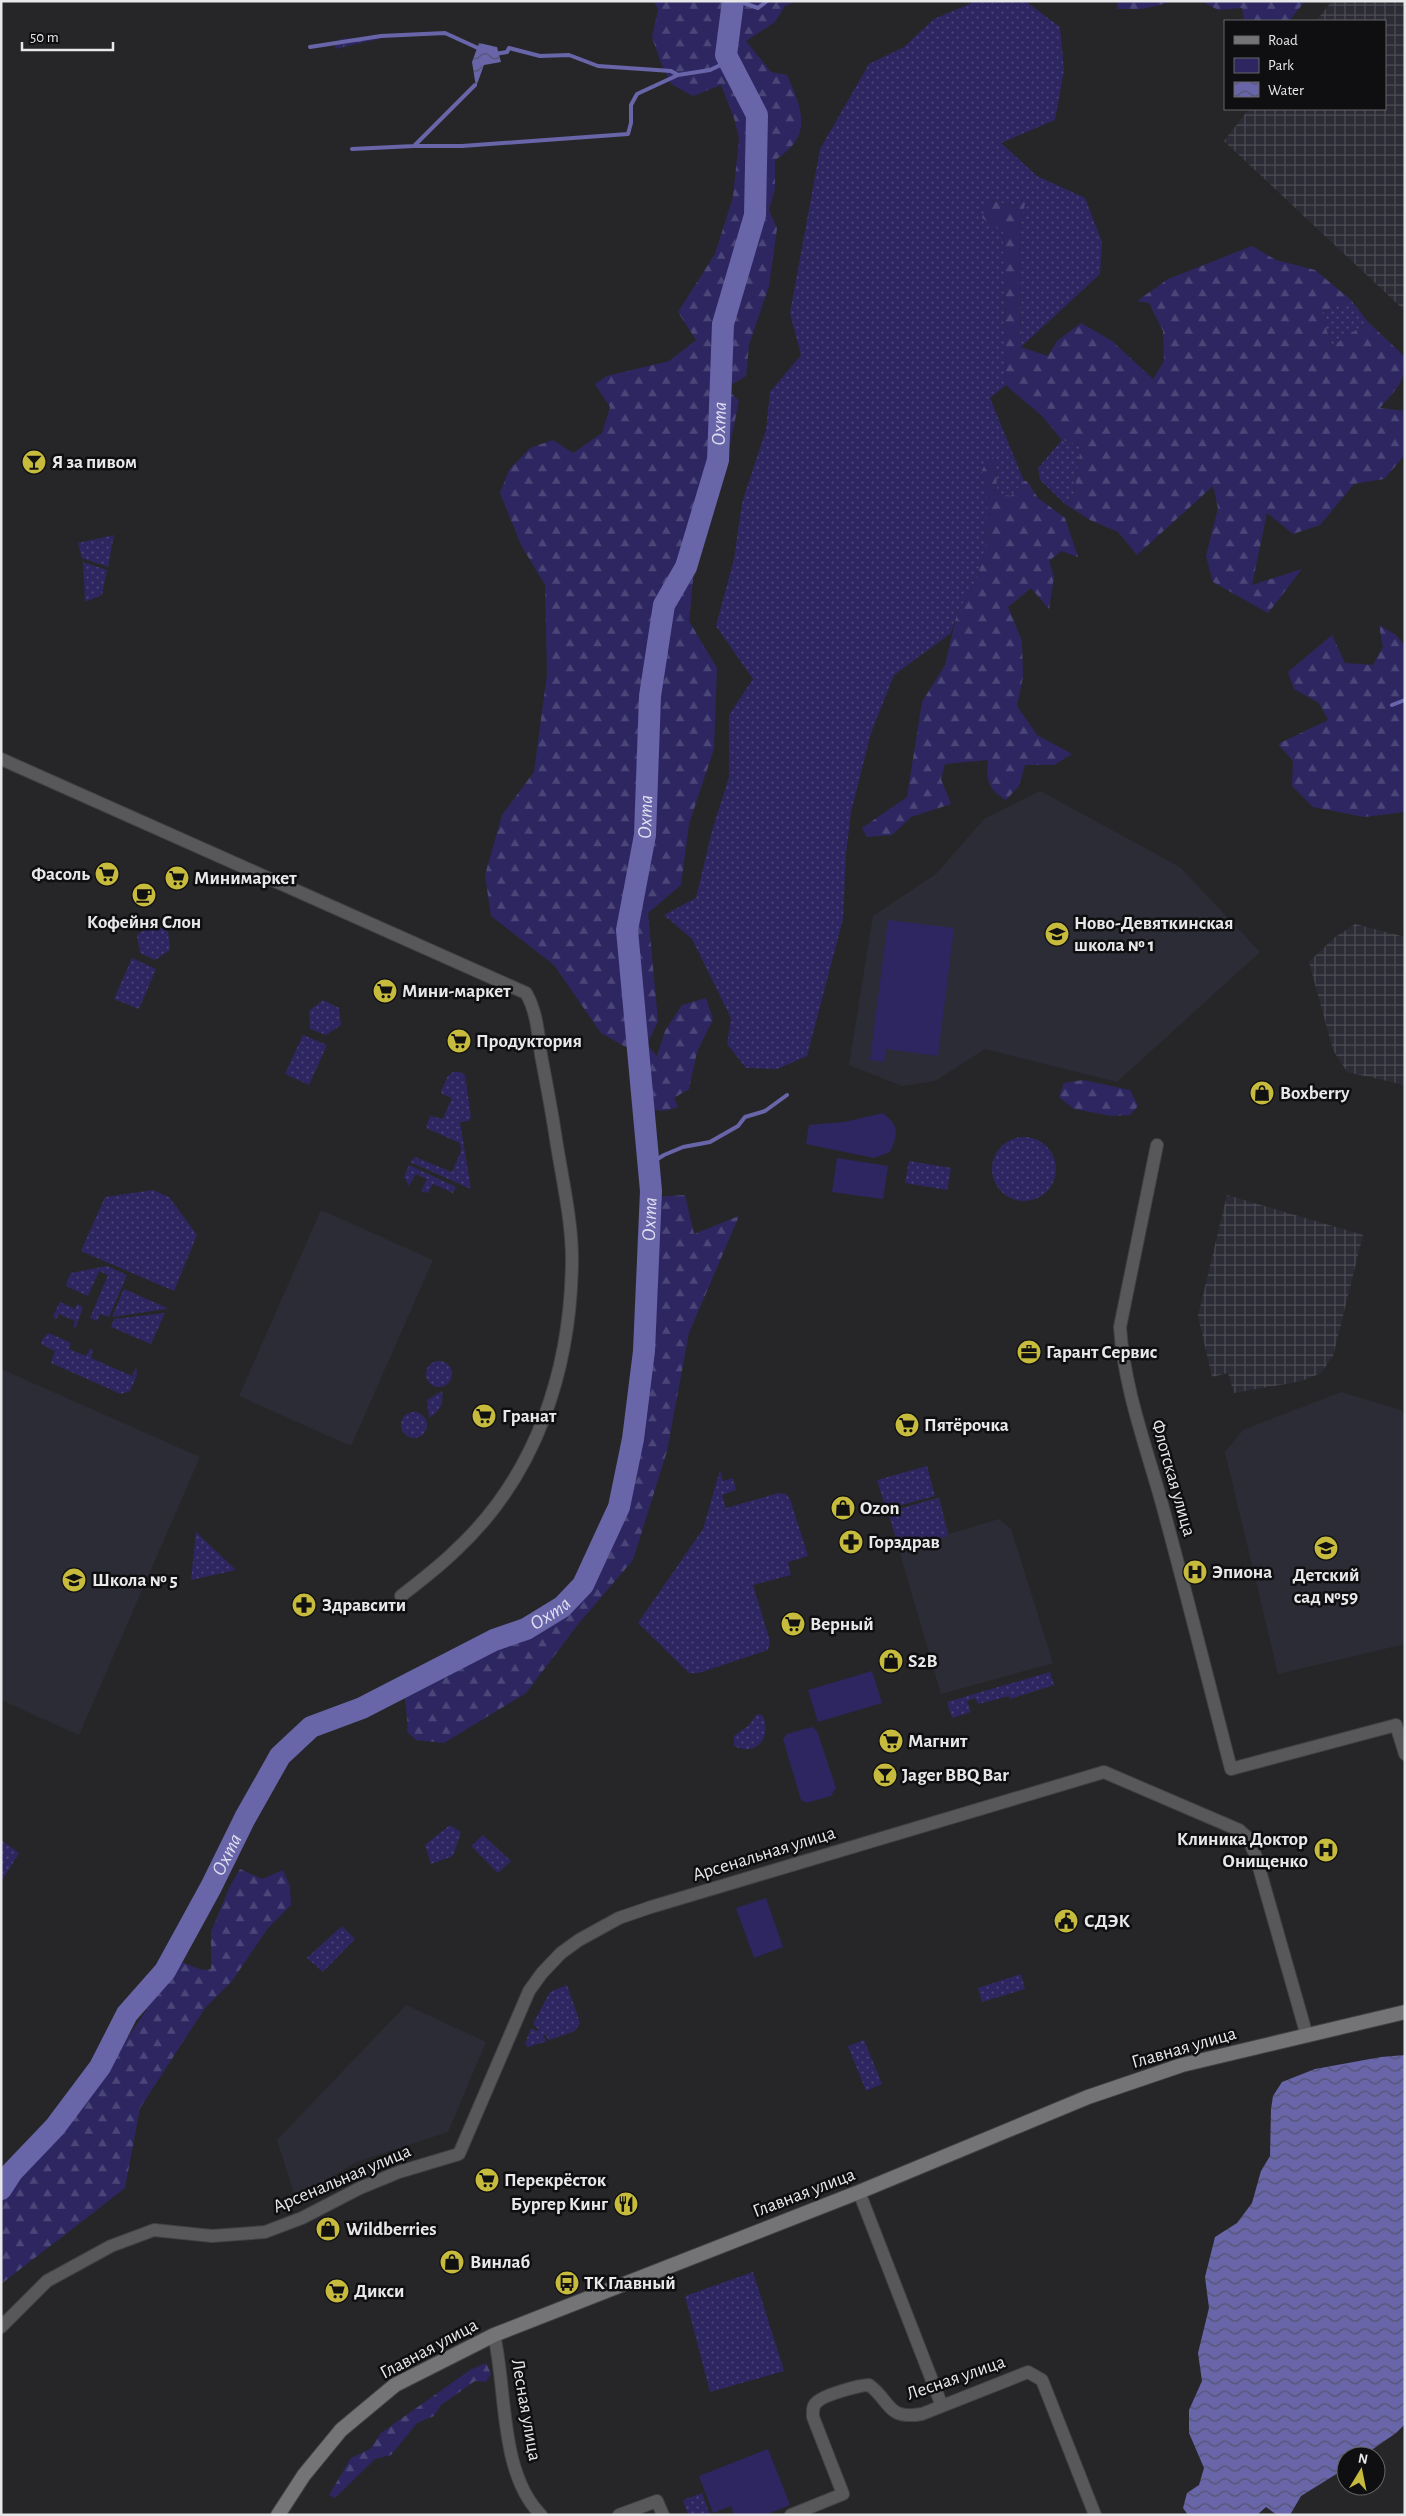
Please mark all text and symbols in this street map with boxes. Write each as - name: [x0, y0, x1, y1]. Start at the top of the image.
- scale bar: [22, 20, 114, 52]
- legend: [1224, 20, 1386, 110]
- text: 50 m: [30, 30, 59, 45]
- text: Road: [1268, 33, 1298, 48]
- text: Park: [1268, 58, 1294, 73]
- text: Water: [1268, 83, 1304, 98]
- water label: Охта: [709, 401, 730, 446]
- bar icon: Я за пивом: [21, 449, 47, 475]
- place label: Я за пивом: [52, 453, 137, 472]
- water label: Охта: [635, 795, 656, 839]
- supermarket icon: Фасоль: [94, 861, 120, 887]
- place label: Фасоль: [31, 865, 90, 884]
- supermarket icon: Минимаркет: [164, 865, 190, 891]
- place label: Минимаркет: [194, 869, 297, 888]
- cafe icon: Кофейня Слон: [131, 882, 157, 908]
- place label: Кофейня Слон: [87, 913, 201, 932]
- place label: Ново-Девяткинская школа № 1: [1074, 914, 1234, 955]
- school or university icon: Ново-Девяткинская школа № 1: [1044, 921, 1070, 947]
- supermarket icon: Мини-маркет: [372, 978, 398, 1004]
- place label: Мини-маркет: [402, 982, 511, 1001]
- supermarket icon: Продуктория: [446, 1028, 472, 1054]
- place label: Продуктория: [476, 1032, 582, 1051]
- shop icon: Boxberry: [1249, 1080, 1275, 1106]
- place label: Boxberry: [1280, 1084, 1350, 1103]
- water label: Охта: [639, 1197, 661, 1242]
- office icon: Гарант Сервис: [1016, 1339, 1042, 1365]
- place label: Гарант Сервис: [1046, 1343, 1158, 1362]
- supermarket icon: Гранат: [471, 1403, 497, 1429]
- place label: Гранат: [502, 1407, 557, 1426]
- supermarket icon: Пятёрочка: [894, 1412, 920, 1438]
- place label: Пятёрочка: [924, 1416, 1009, 1435]
- street label: Флотская улица: [1147, 1418, 1199, 1539]
- shop icon: Ozon: [830, 1495, 856, 1521]
- place label: Ozon: [860, 1499, 899, 1518]
- pharmacy icon: Горздрав: [838, 1529, 864, 1555]
- place label: Горздрав: [868, 1533, 940, 1552]
- school or university icon: Детский сад №59: [1313, 1535, 1339, 1561]
- hospital icon: Эпиона: [1182, 1559, 1208, 1585]
- place label: Эпиона: [1212, 1563, 1272, 1582]
- place label: Детский сад №59: [1292, 1566, 1360, 1607]
- school or university icon: Школа № 5: [61, 1567, 87, 1593]
- place label: Школа № 5: [92, 1571, 178, 1590]
- pharmacy icon: Здравсити: [291, 1592, 317, 1618]
- water label: Охта: [526, 1594, 575, 1634]
- place label: Здравсити: [322, 1596, 406, 1615]
- supermarket icon: Верный: [780, 1611, 806, 1637]
- place label: Верный: [810, 1615, 874, 1634]
- shop icon: S2B: [878, 1648, 904, 1674]
- place label: S2B: [908, 1652, 937, 1671]
- supermarket icon: Магнит: [878, 1728, 904, 1754]
- place label: Магнит: [908, 1732, 968, 1751]
- bar icon: Jager BBQ Bar: [872, 1762, 898, 1788]
- place label: Jager BBQ Bar: [902, 1766, 1009, 1785]
- street label: Арсенальная улица: [690, 1823, 838, 1885]
- place label: Клиника Доктор Онищенко: [1177, 1830, 1308, 1871]
- water label: Охта: [208, 1831, 246, 1879]
- hospital icon: Клиника Доктор Онищенко: [1313, 1837, 1339, 1863]
- public building icon: СДЭК: [1053, 1908, 1079, 1934]
- place label: СДЭК: [1084, 1912, 1131, 1931]
- street label: Главная улица: [1129, 2024, 1239, 2072]
- street label: Арсенальная улица: [270, 2141, 414, 2217]
- street label: Главная улица: [750, 2165, 858, 2221]
- supermarket icon: Перекрёсток: [474, 2167, 500, 2193]
- place label: Перекрёсток: [504, 2171, 607, 2190]
- restaurant icon: Бургер Кинг: [613, 2191, 639, 2217]
- place label: Бургер Кинг: [511, 2195, 609, 2214]
- shop icon: Wildberries: [315, 2216, 341, 2242]
- place label: Wildberries: [346, 2220, 436, 2239]
- shop icon: Винлаб: [439, 2249, 465, 2275]
- place label: Винлаб: [470, 2253, 530, 2272]
- bus stop icon: ТК Главный: [554, 2270, 580, 2296]
- place label: ТК Главный: [584, 2274, 676, 2293]
- supermarket icon: Дикси: [324, 2278, 350, 2304]
- place label: Дикси: [354, 2282, 404, 2301]
- street label: Главная улица: [377, 2315, 481, 2383]
- street label: Лесная улица: [904, 2352, 1008, 2404]
- street label: Лесная улица: [508, 2358, 544, 2463]
- north arrow: [1336, 2446, 1386, 2496]
- text: N: [1357, 2451, 1369, 2467]

